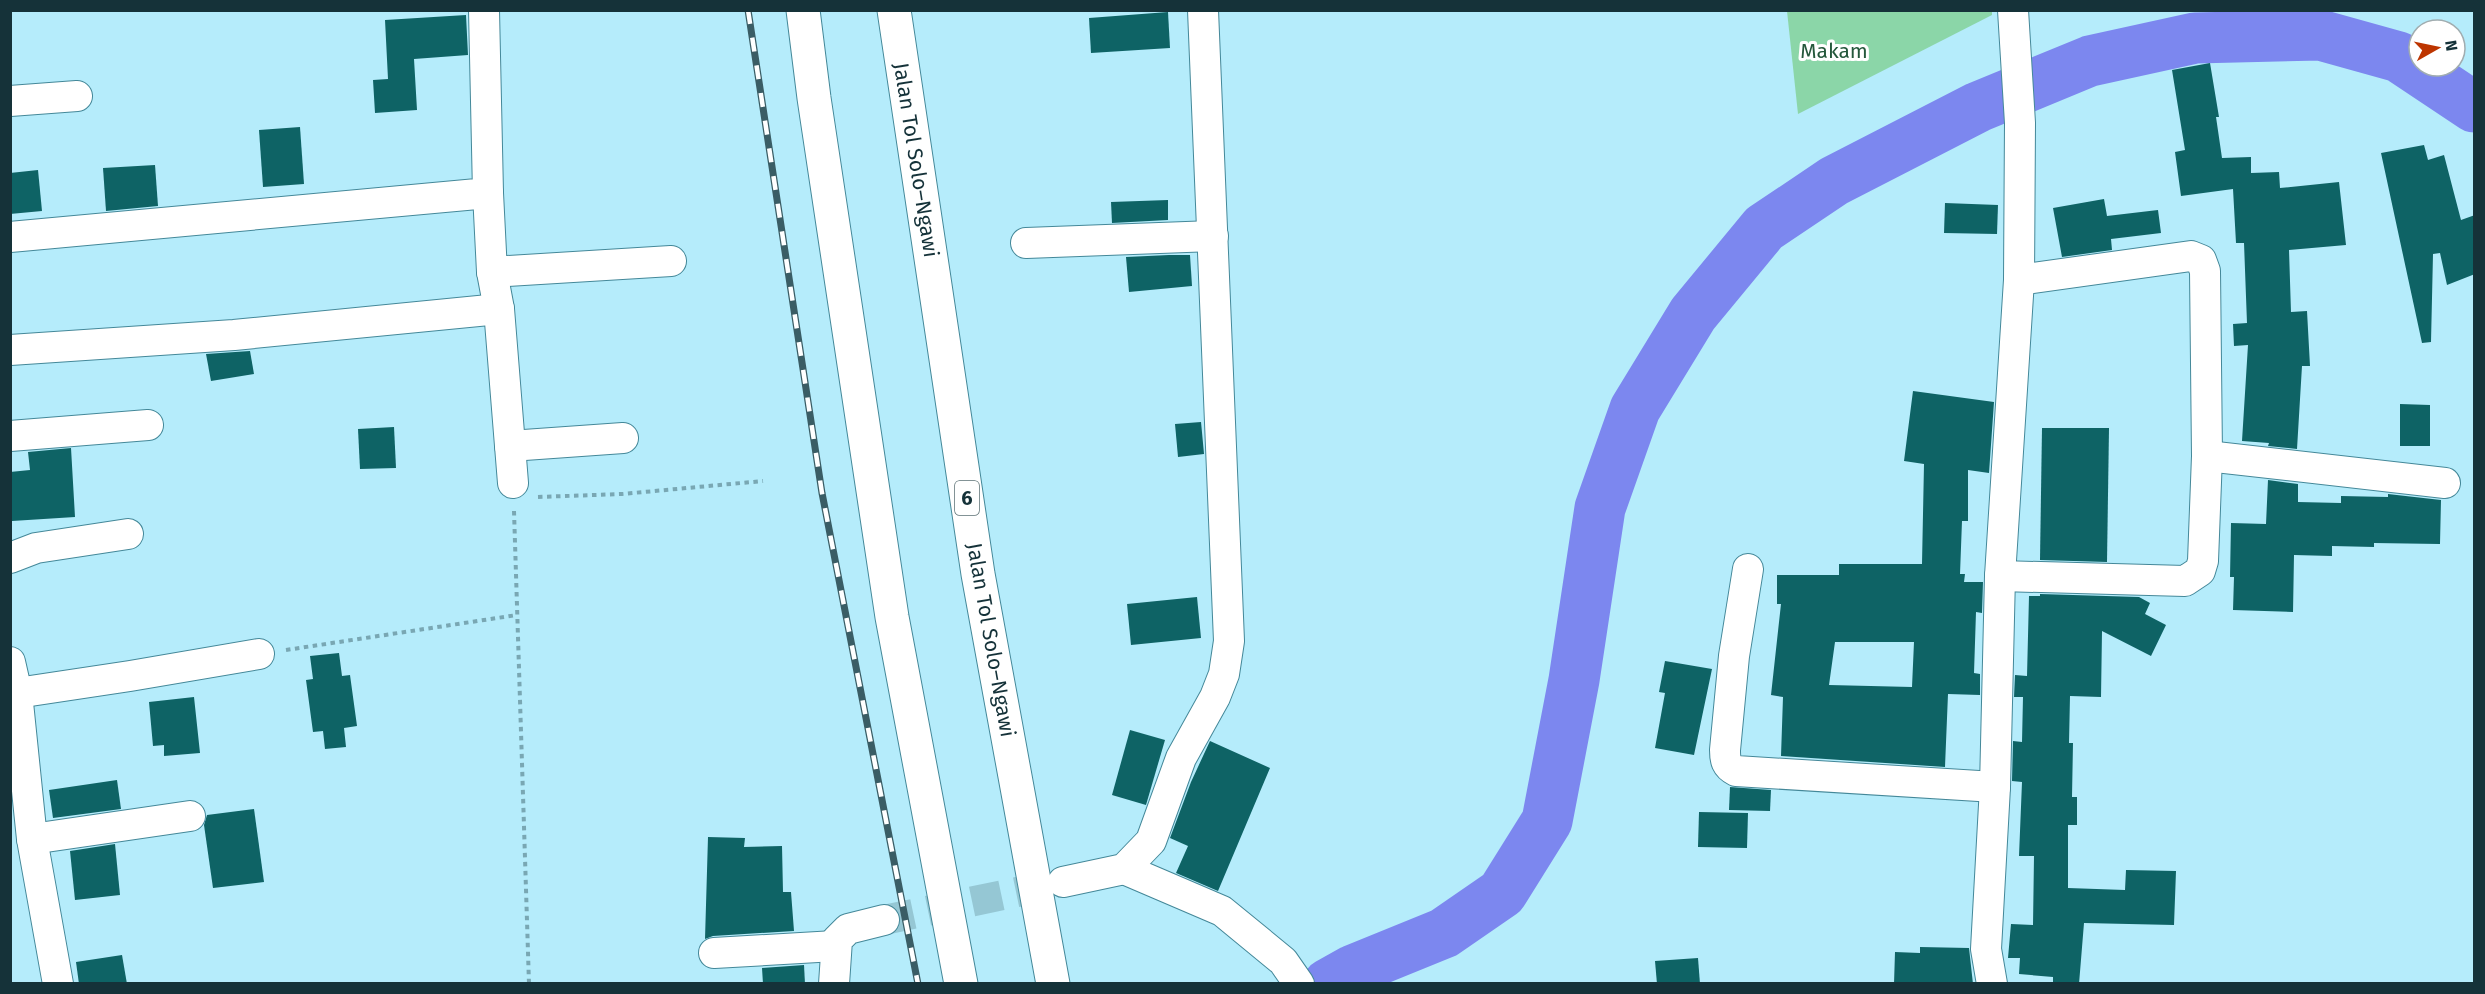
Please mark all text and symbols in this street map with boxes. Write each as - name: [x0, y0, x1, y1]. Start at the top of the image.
- north arrow: [2407, 18, 2467, 78]
- park label: Makam: [1800, 38, 1868, 64]
- text: N: [2441, 39, 2462, 52]
- street label: Jalan Tol Solo–Ngawi: [888, 61, 944, 259]
- road number: 6: [955, 481, 979, 515]
- street label: Jalan Tol Solo–Ngawi: [961, 541, 1021, 739]

